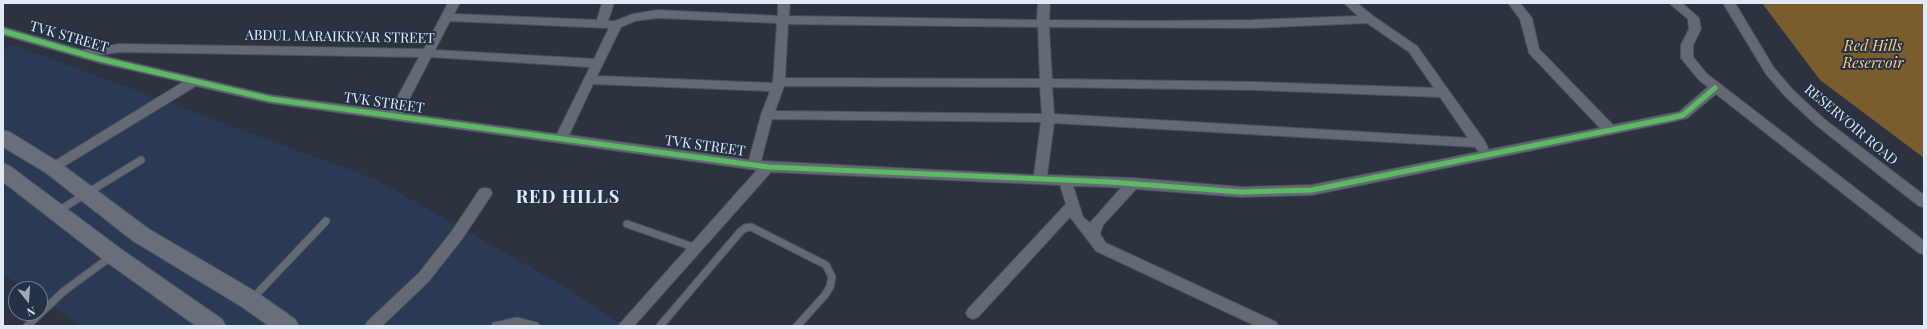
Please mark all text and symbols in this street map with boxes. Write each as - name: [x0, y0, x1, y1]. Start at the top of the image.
- street label: TVK STREET: [28, 18, 110, 56]
- street label: ABDUL MARAIKKYAR STREET: [245, 27, 435, 47]
- water label: Red Hills Reservoir: [1842, 37, 1904, 72]
- street label: RESERVOIR ROAD: [1801, 81, 1901, 169]
- street label: TVK STREET: [343, 89, 425, 117]
- street label: TVK STREET: [664, 132, 746, 160]
- district label: RED HILLS: [516, 186, 620, 208]
- north arrow: [8, 281, 48, 321]
- text: N: [25, 304, 37, 320]

